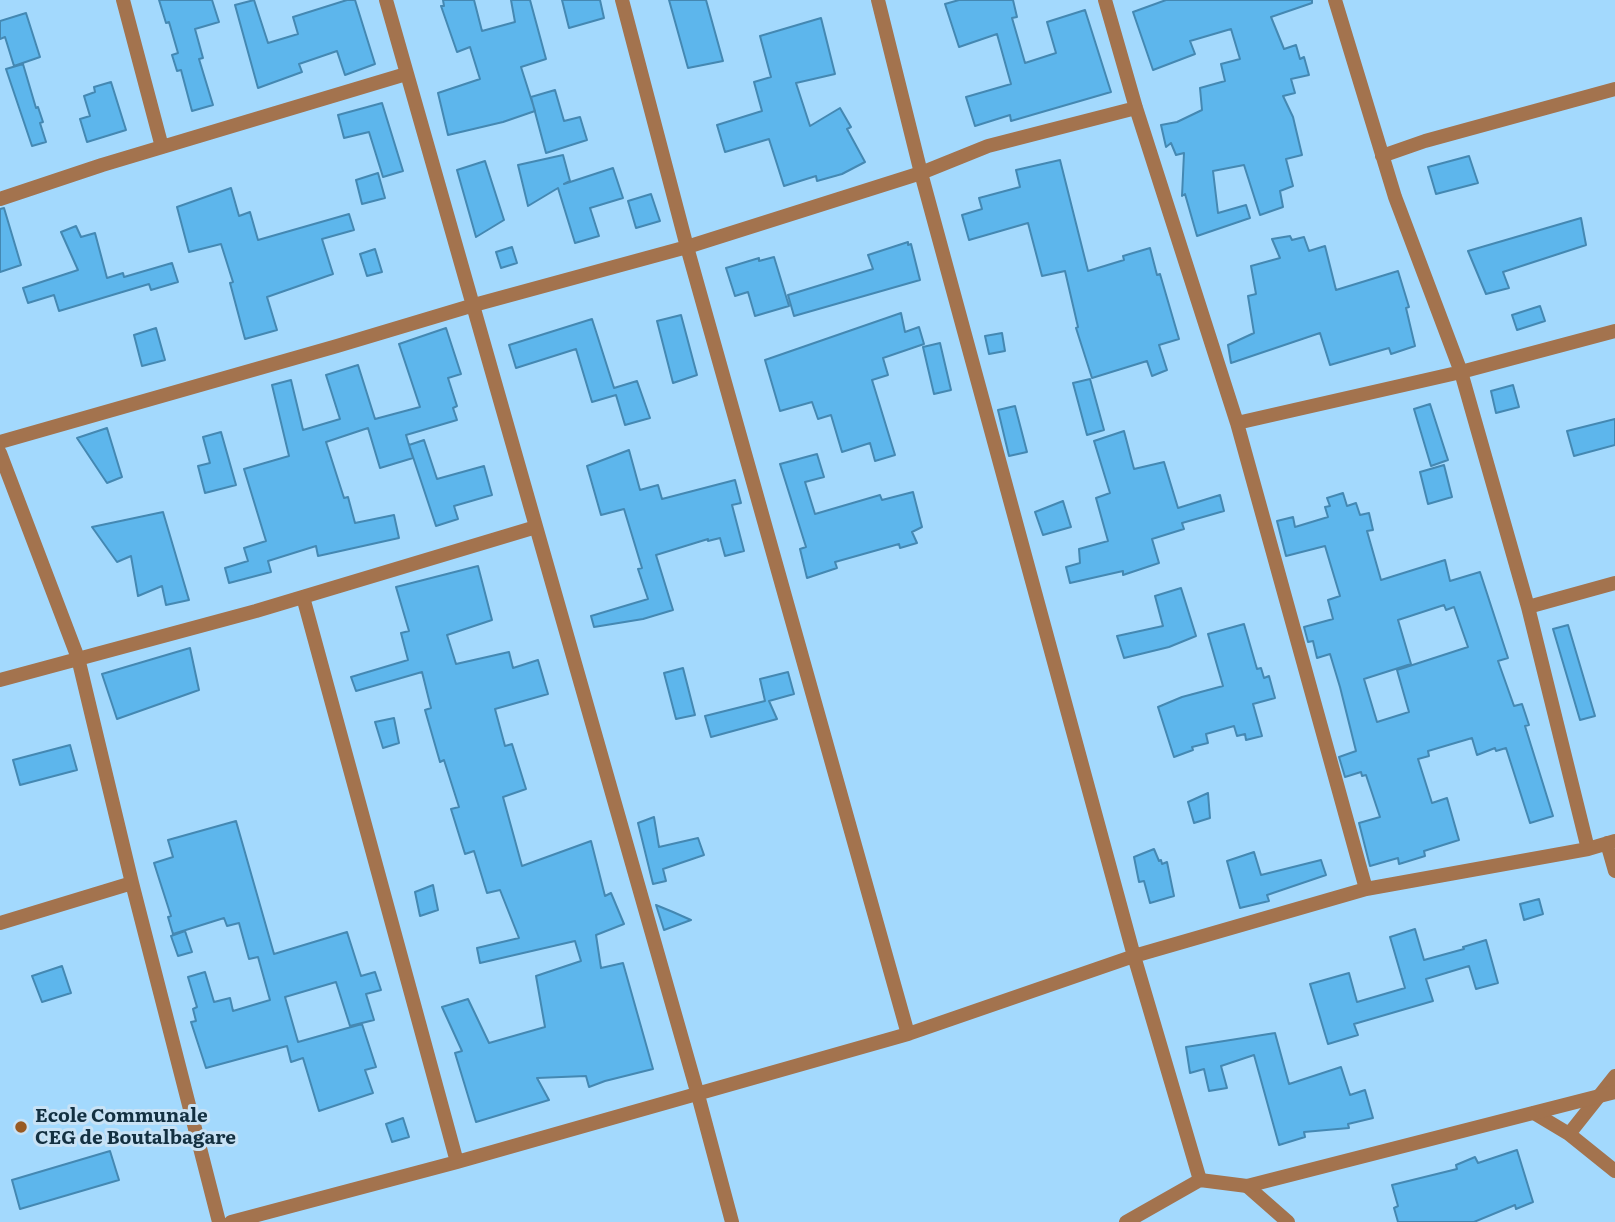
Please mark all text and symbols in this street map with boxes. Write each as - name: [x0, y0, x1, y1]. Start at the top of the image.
- place label: Ecole Communale CEG de Boutalbagare: [35, 1105, 236, 1149]
- marker: Ecole Communale CEG de Boutalbagare: [13, 1119, 29, 1135]

